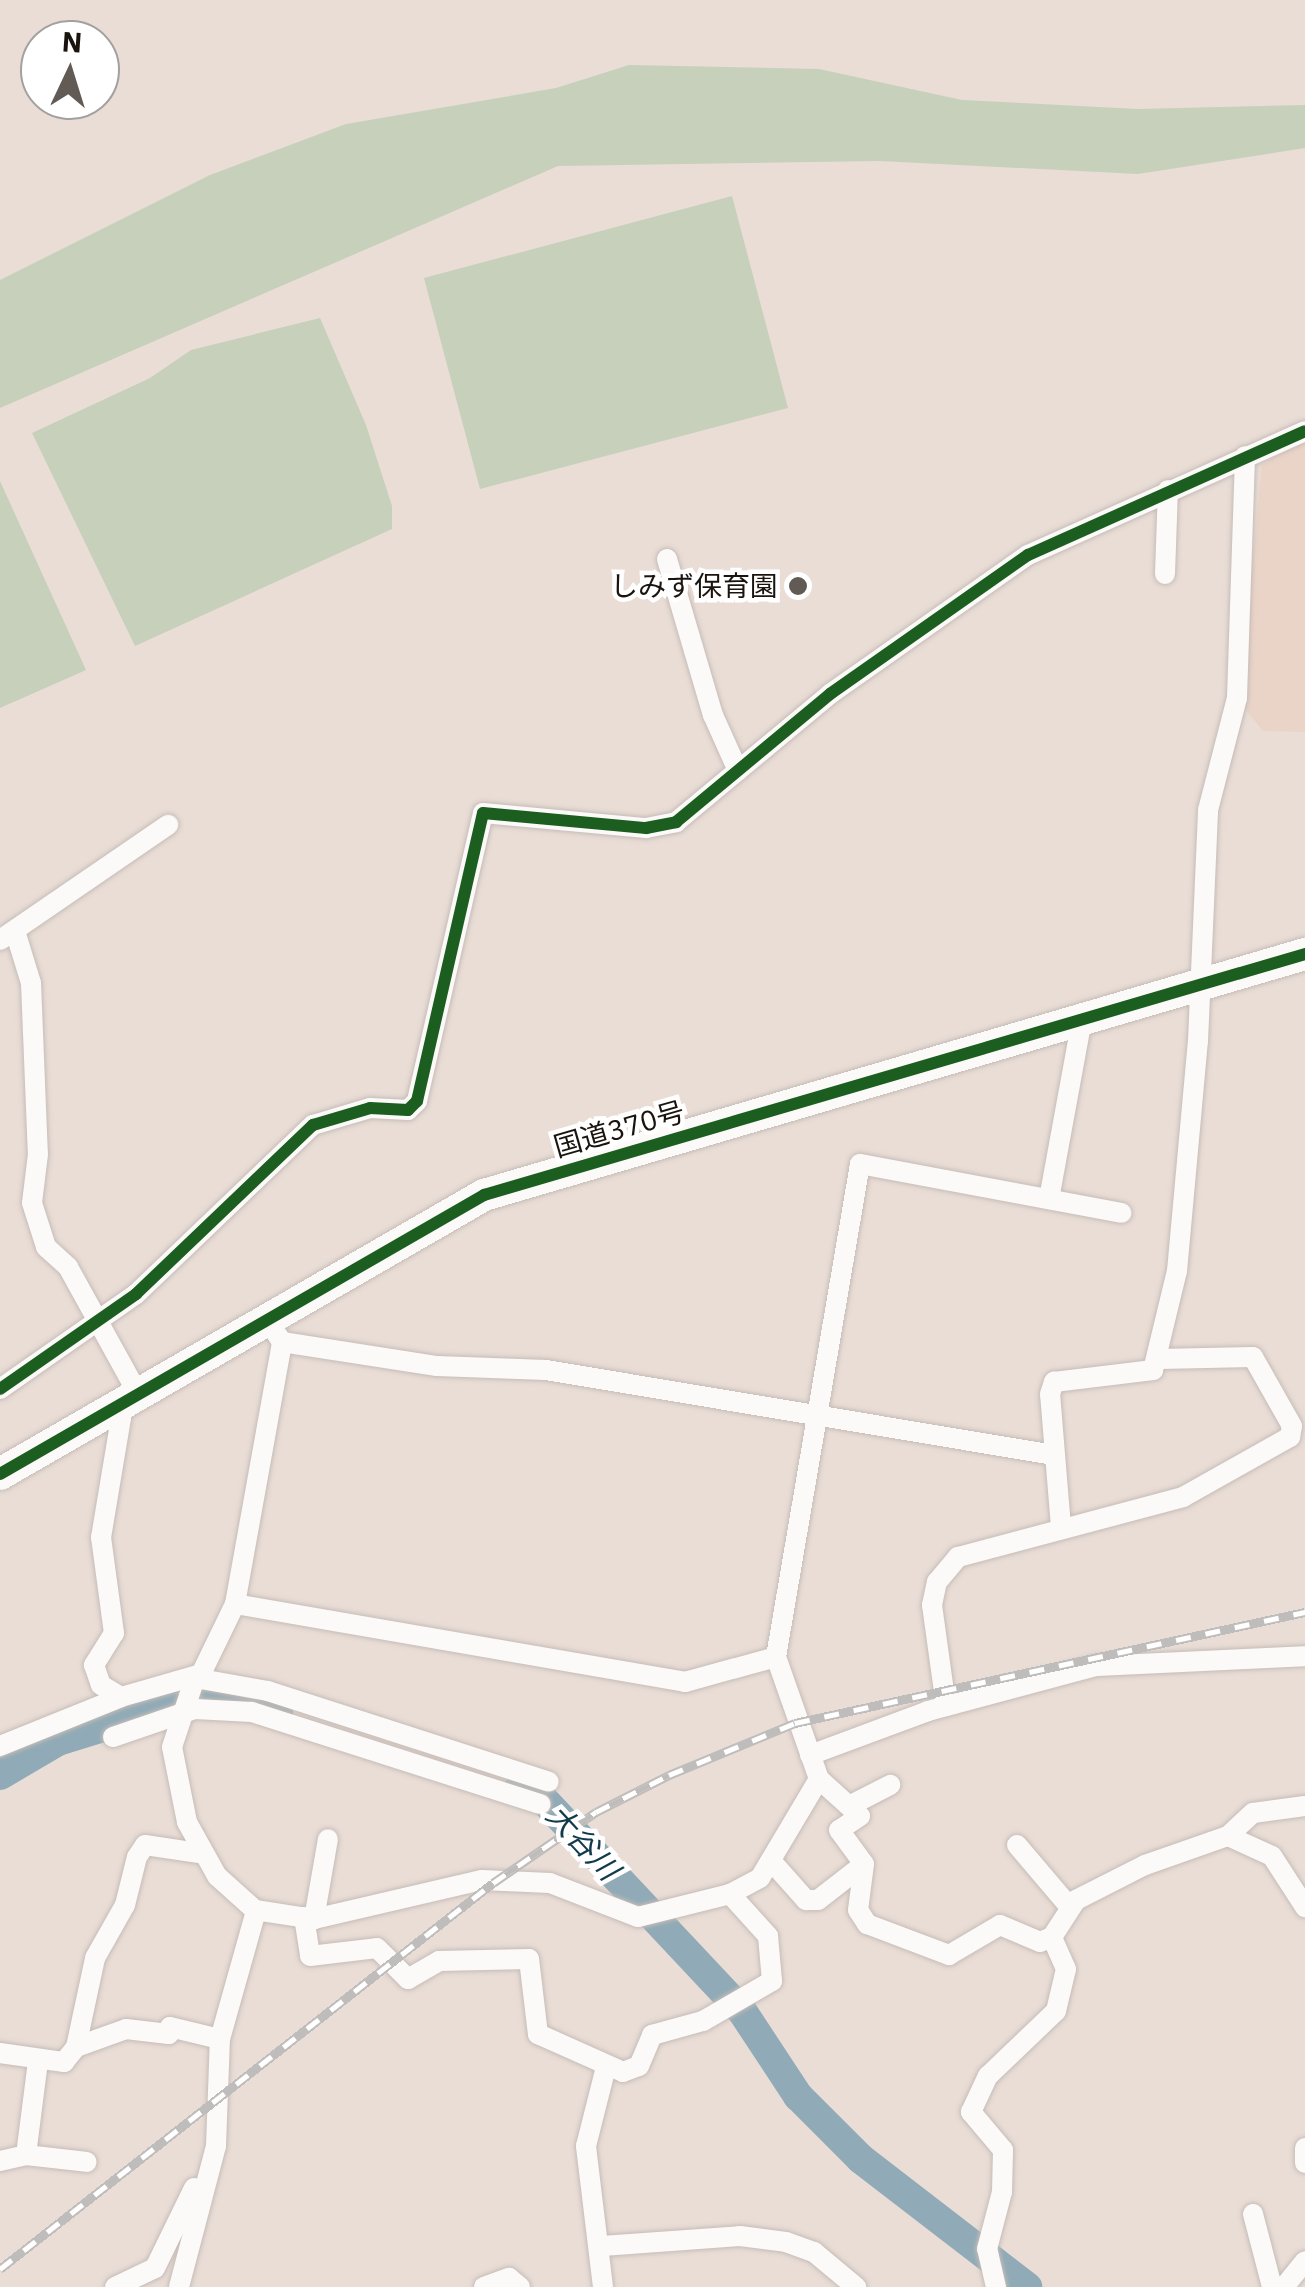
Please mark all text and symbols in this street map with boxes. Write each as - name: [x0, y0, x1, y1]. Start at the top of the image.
- north arrow: [20, 20, 120, 120]
- text: N: [61, 22, 83, 61]
- place label: しみず保育園: [610, 569, 778, 603]
- marker: しみず保育園: [787, 575, 809, 597]
- street label: 国道370号: [550, 1094, 688, 1164]
- water label: 大谷川: [539, 1797, 627, 1887]

